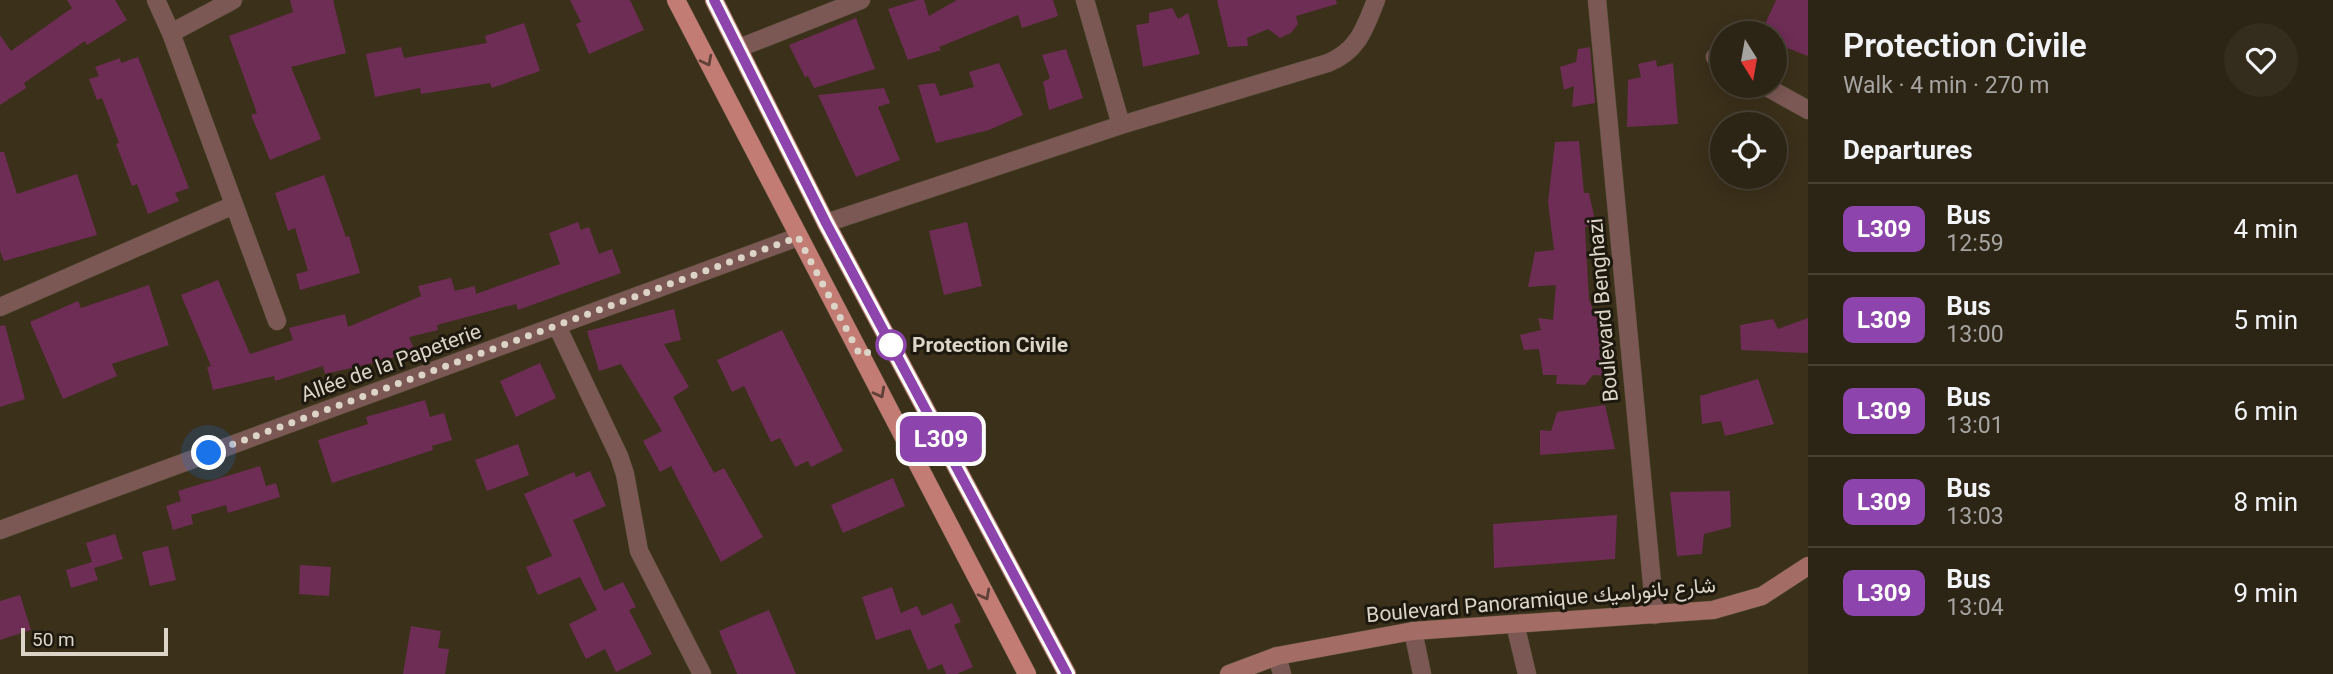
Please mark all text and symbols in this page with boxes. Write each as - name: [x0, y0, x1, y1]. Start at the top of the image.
- north arrow: [1710, 21, 1787, 98]
- map controls: [1710, 21, 1787, 189]
- button: heart: [2224, 23, 2298, 97]
- text: Protection Civile: [1843, 26, 2087, 65]
- one-way arrow: [699, 54, 712, 66]
- text: Walk · 4 min · 270 m: [1843, 72, 2049, 99]
- button: locate: [1710, 112, 1787, 189]
- text: Departures: [1843, 135, 1973, 165]
- text: Bus: [1946, 200, 1991, 230]
- text: 4 min: [2233, 214, 2298, 244]
- text: L309: [1857, 215, 1911, 243]
- street label: Boulevard Benghazi: [1583, 217, 1623, 403]
- text: 12:59: [1946, 230, 2004, 257]
- text: Bus: [1946, 291, 1991, 321]
- text: 5 min: [2233, 305, 2298, 335]
- text: L309: [1857, 306, 1911, 334]
- street label: Allée de la Papeterie: [298, 319, 484, 407]
- text: 13:00: [1946, 321, 2004, 348]
- marker: Protection Civile: [876, 330, 906, 360]
- place label: Protection Civile: [912, 333, 1068, 357]
- text: Bus: [1946, 382, 1991, 412]
- one-way arrow: [871, 386, 885, 398]
- text: 6 min: [2233, 396, 2298, 426]
- text: L309: [1857, 397, 1911, 425]
- text: 13:01: [1946, 412, 2004, 439]
- line badge: L309: [892, 416, 990, 462]
- text: L309: [914, 425, 968, 453]
- your location: [191, 435, 226, 470]
- text: Bus: [1946, 473, 1991, 503]
- text: 8 min: [2233, 487, 2298, 517]
- text: L309: [1857, 488, 1911, 516]
- text: 13:03: [1946, 503, 2004, 530]
- text: Bus: [1946, 564, 1991, 594]
- street label: Boulevard Panoramique شارع بانوراميك: [1365, 573, 1717, 629]
- text: 9 min: [2233, 578, 2298, 608]
- text: L309: [1857, 579, 1911, 607]
- one-way arrow: [977, 587, 990, 600]
- text: 13:04: [1946, 594, 2004, 621]
- scale bar: [21, 625, 168, 657]
- text: 50 m: [32, 628, 75, 651]

